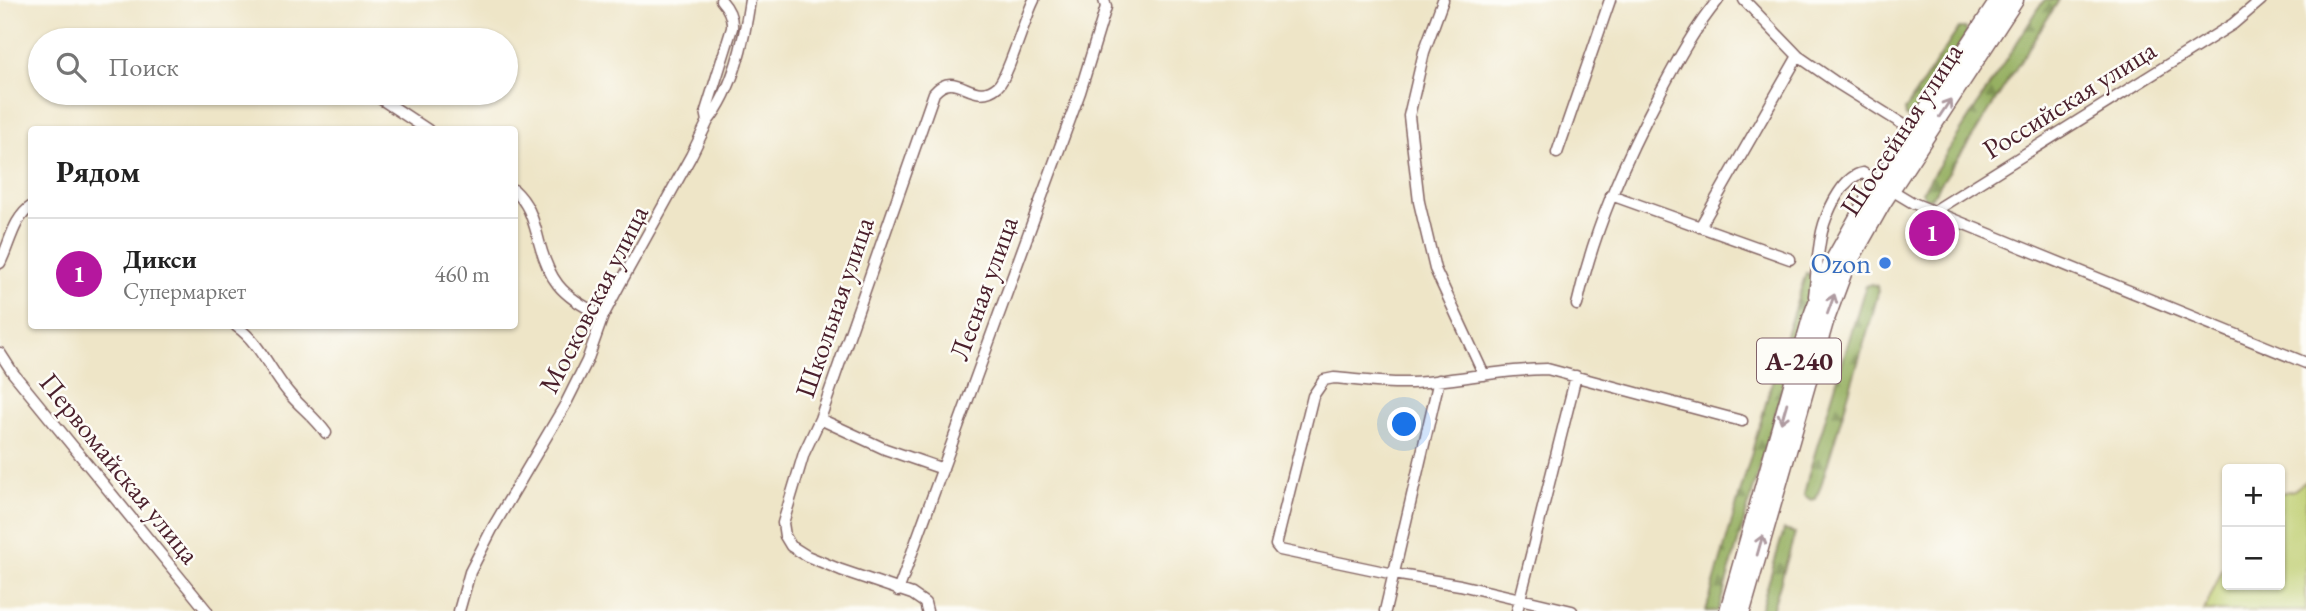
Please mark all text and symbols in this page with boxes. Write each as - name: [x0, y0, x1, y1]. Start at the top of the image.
- search box: [28, 28, 518, 105]
- street label: Российская улица: [1976, 31, 2163, 167]
- street label: Шоссейная улица: [1832, 35, 1971, 222]
- icon: search: [52, 48, 90, 86]
- text: Поиск: [108, 50, 179, 84]
- one-way arrow: [1939, 98, 1953, 118]
- text: Рядом: [56, 152, 140, 191]
- street label: Московская улица: [530, 198, 656, 399]
- pin: 1: [1909, 207, 1955, 259]
- street label: Лесная улица: [940, 210, 1026, 365]
- street label: Школьная улица: [786, 211, 882, 402]
- text: Дикси: [123, 242, 197, 276]
- place label: Ozon: [1810, 245, 1871, 281]
- marker: Ozon: [1877, 255, 1893, 271]
- text: 1: [73, 259, 85, 289]
- text: 460 m: [434, 259, 490, 289]
- text: Супермаркет: [123, 276, 246, 306]
- one-way arrow: [1826, 293, 1839, 315]
- road number: А-240: [1757, 338, 1841, 384]
- street label: Первомайская улица: [32, 365, 209, 572]
- one-way arrow: [1777, 401, 1790, 424]
- your location: [1387, 407, 1421, 441]
- map controls: [2222, 464, 2285, 590]
- button: +: [2222, 464, 2285, 527]
- button: −: [2222, 527, 2285, 590]
- one-way arrow: [1755, 535, 1768, 557]

